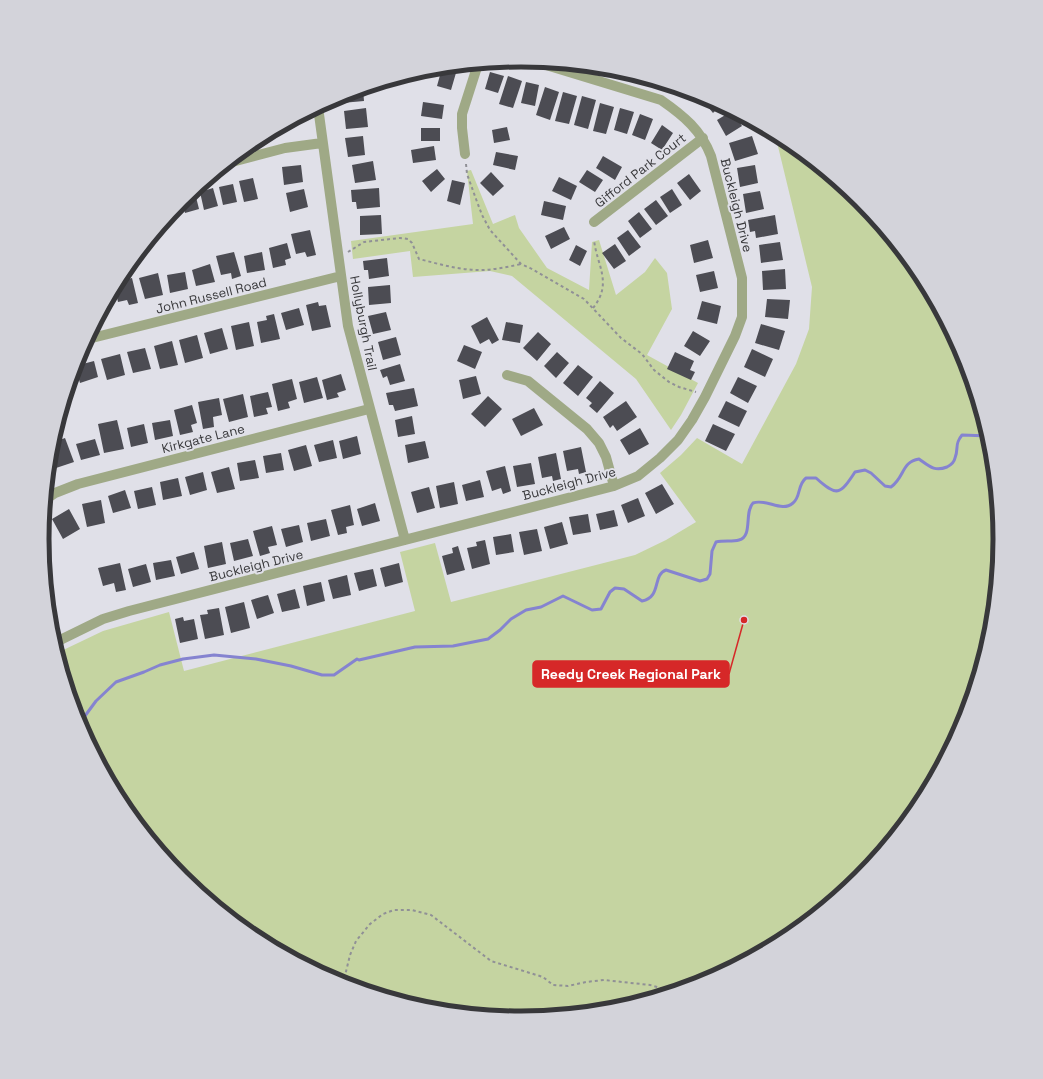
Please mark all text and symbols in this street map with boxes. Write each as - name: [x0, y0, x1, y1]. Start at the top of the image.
- street label: Gifford Park Court: [591, 129, 689, 211]
- street label: Buckleigh Drive: [717, 156, 756, 254]
- street label: John Russell Road: [154, 273, 268, 318]
- street label: Hollyburgh Trail: [346, 274, 381, 372]
- street label: Kirkgate Lane: [160, 420, 246, 457]
- street label: Buckleigh Drive: [520, 463, 618, 504]
- street label: Buckleigh Drive: [207, 546, 305, 585]
- callout: Reedy Creek Regional Park: [533, 661, 729, 687]
- text: Reedy Creek Regional Park: [541, 665, 721, 683]

